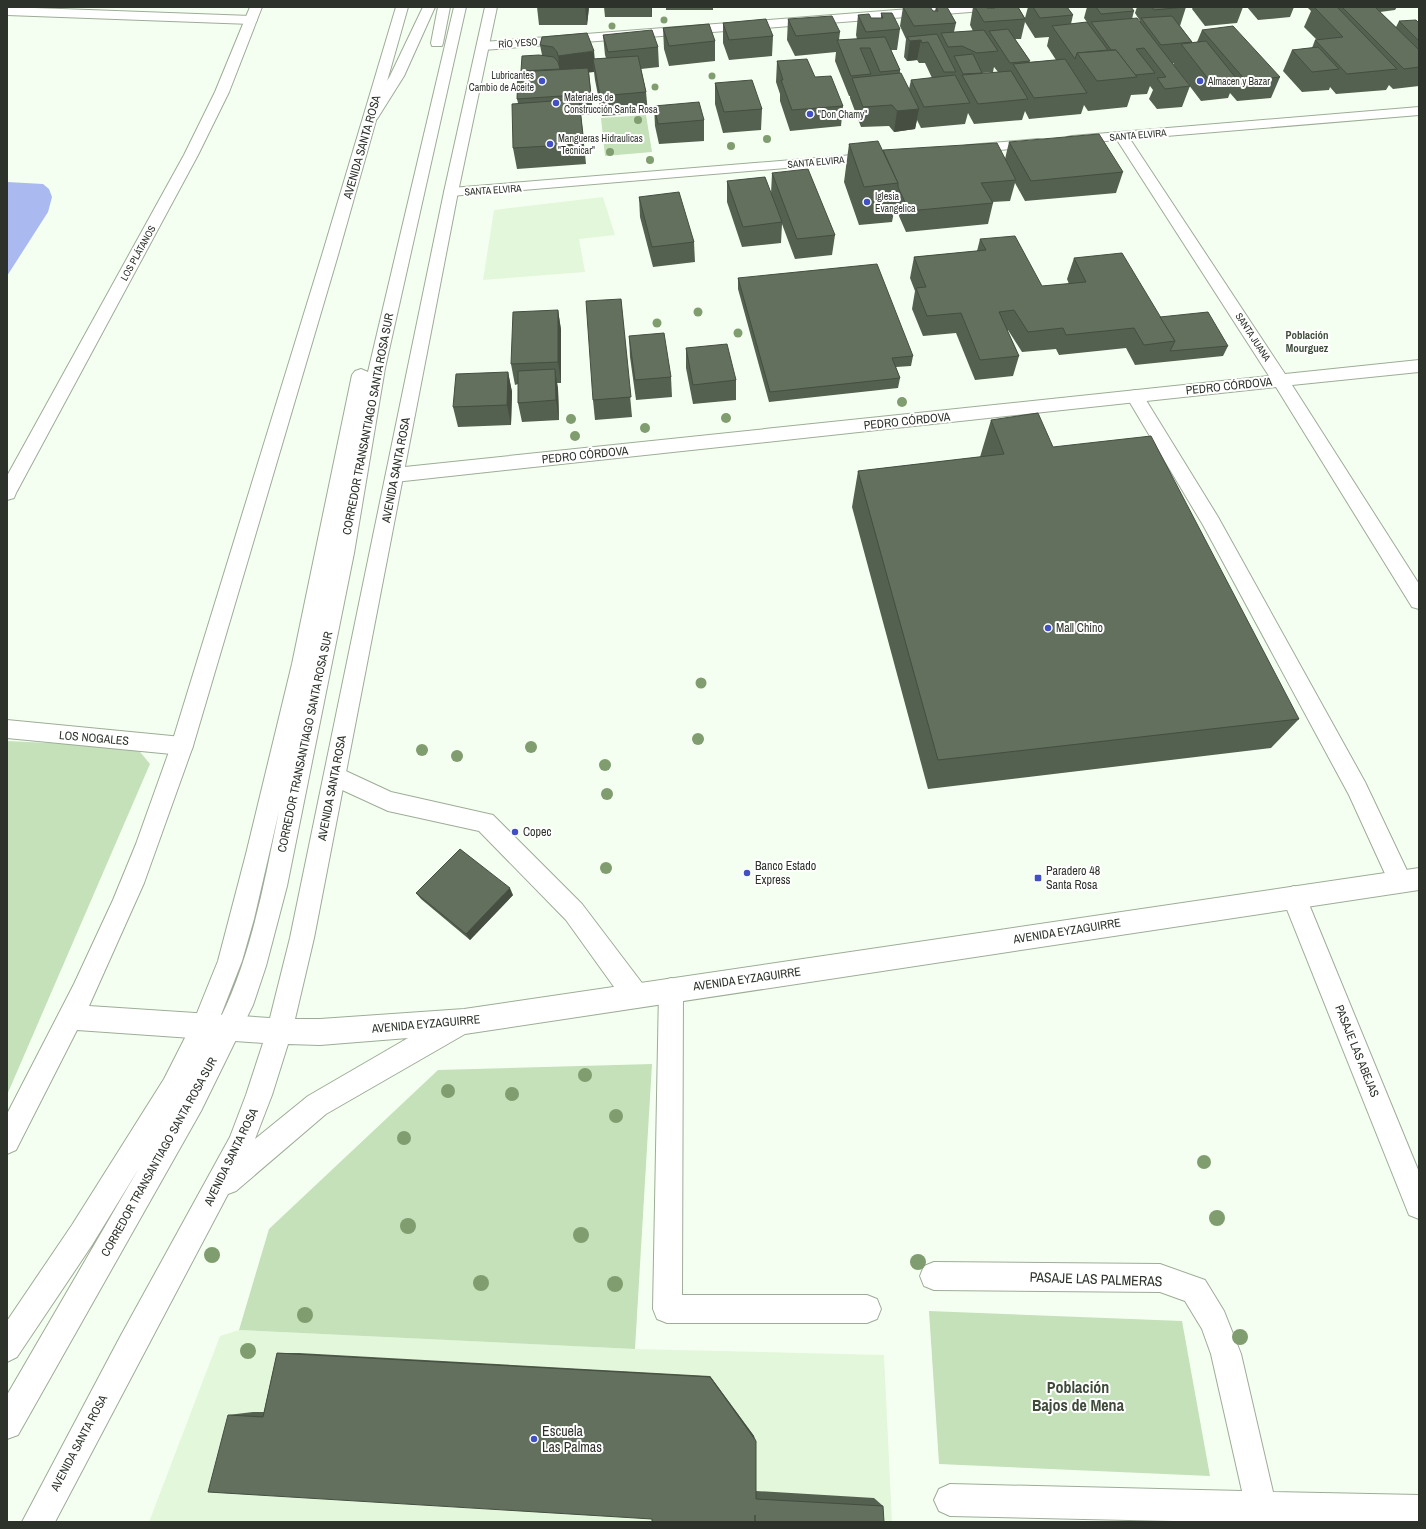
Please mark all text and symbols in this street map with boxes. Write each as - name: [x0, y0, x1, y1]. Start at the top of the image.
- street label: RÍO YESO: [498, 35, 538, 51]
- place label: Lubricantes Cambio de Aceite: [469, 69, 534, 94]
- place label: Almacen y Bazar: [1207, 75, 1270, 88]
- marker: Lubricantes Cambio de Aceite: [537, 76, 547, 86]
- marker: Almacen y Bazar: [1195, 76, 1205, 86]
- place label: Materiales de Construcción Santa Rosa: [564, 91, 658, 116]
- street label: AVENIDA SANTA ROSA: [339, 93, 385, 202]
- marker: Materiales de Construcción Santa Rosa: [551, 98, 561, 108]
- place label: "Don Chamy": [818, 108, 867, 121]
- marker: "Don Chamy": [805, 109, 815, 119]
- street label: SANTA ELVIRA: [1109, 126, 1168, 144]
- place label: Mangueras Hidraulicas "Tecnicar": [558, 132, 643, 157]
- marker: Mangueras Hidraulicas "Tecnicar": [545, 139, 555, 149]
- street label: SANTA ELVIRA: [787, 153, 846, 171]
- street label: SANTA ELVIRA: [464, 181, 522, 198]
- place label: Iglesia Evangelica: [875, 190, 916, 215]
- marker: Iglesia Evangelica: [862, 197, 872, 207]
- street label: LOS PLÁTANOS: [117, 223, 159, 283]
- street label: SANTA JUANA: [1232, 310, 1274, 364]
- street label: CORREDOR TRANSANTIAGO SANTA ROSA SUR: [339, 312, 397, 536]
- district label: Población Mourguez: [1285, 328, 1329, 355]
- street label: PEDRO CÓRDOVA: [1185, 373, 1273, 398]
- street label: PEDRO CÓRDOVA: [863, 408, 951, 433]
- street label: AVENIDA SANTA ROSA: [378, 416, 414, 525]
- street label: PEDRO CÓRDOVA: [541, 442, 629, 467]
- place label: Mall Chino: [1056, 620, 1103, 636]
- marker: Mall Chino: [1043, 623, 1053, 633]
- street label: CORREDOR TRANSANTIAGO SANTA ROSA SUR: [274, 630, 336, 854]
- street label: LOS NOGALES: [58, 727, 130, 749]
- street label: AVENIDA SANTA ROSA: [314, 734, 350, 843]
- place label: Copec: [523, 824, 552, 840]
- marker: Copec: [510, 827, 520, 837]
- place label: Banco Estado Express: [755, 858, 816, 888]
- place label: Paradero 48 Santa Rosa: [1046, 863, 1100, 893]
- marker: Banco Estado Express: [742, 868, 752, 878]
- marker: Paradero 48 Santa Rosa: [1033, 873, 1043, 883]
- street label: AVENIDA EYZAGUIRRE: [1011, 915, 1122, 948]
- street label: AVENIDA EYZAGUIRRE: [691, 964, 802, 995]
- street label: PASAJE LAS ABEJAS: [1331, 1002, 1383, 1100]
- street label: AVENIDA EYZAGUIRRE: [370, 1011, 481, 1037]
- street label: CORREDOR TRANSANTIAGO SANTA ROSA SUR: [97, 1055, 221, 1259]
- street label: AVENIDA SANTA ROSA: [200, 1105, 262, 1209]
- street label: PASAJE LAS PALMERAS: [1029, 1268, 1163, 1290]
- district label: Población Bajos de Mena: [1032, 1376, 1125, 1416]
- street label: AVENIDA SANTA ROSA: [46, 1392, 111, 1495]
- place label: Escuela Las Palmas: [542, 1422, 602, 1456]
- marker: Escuela Las Palmas: [529, 1434, 539, 1444]

